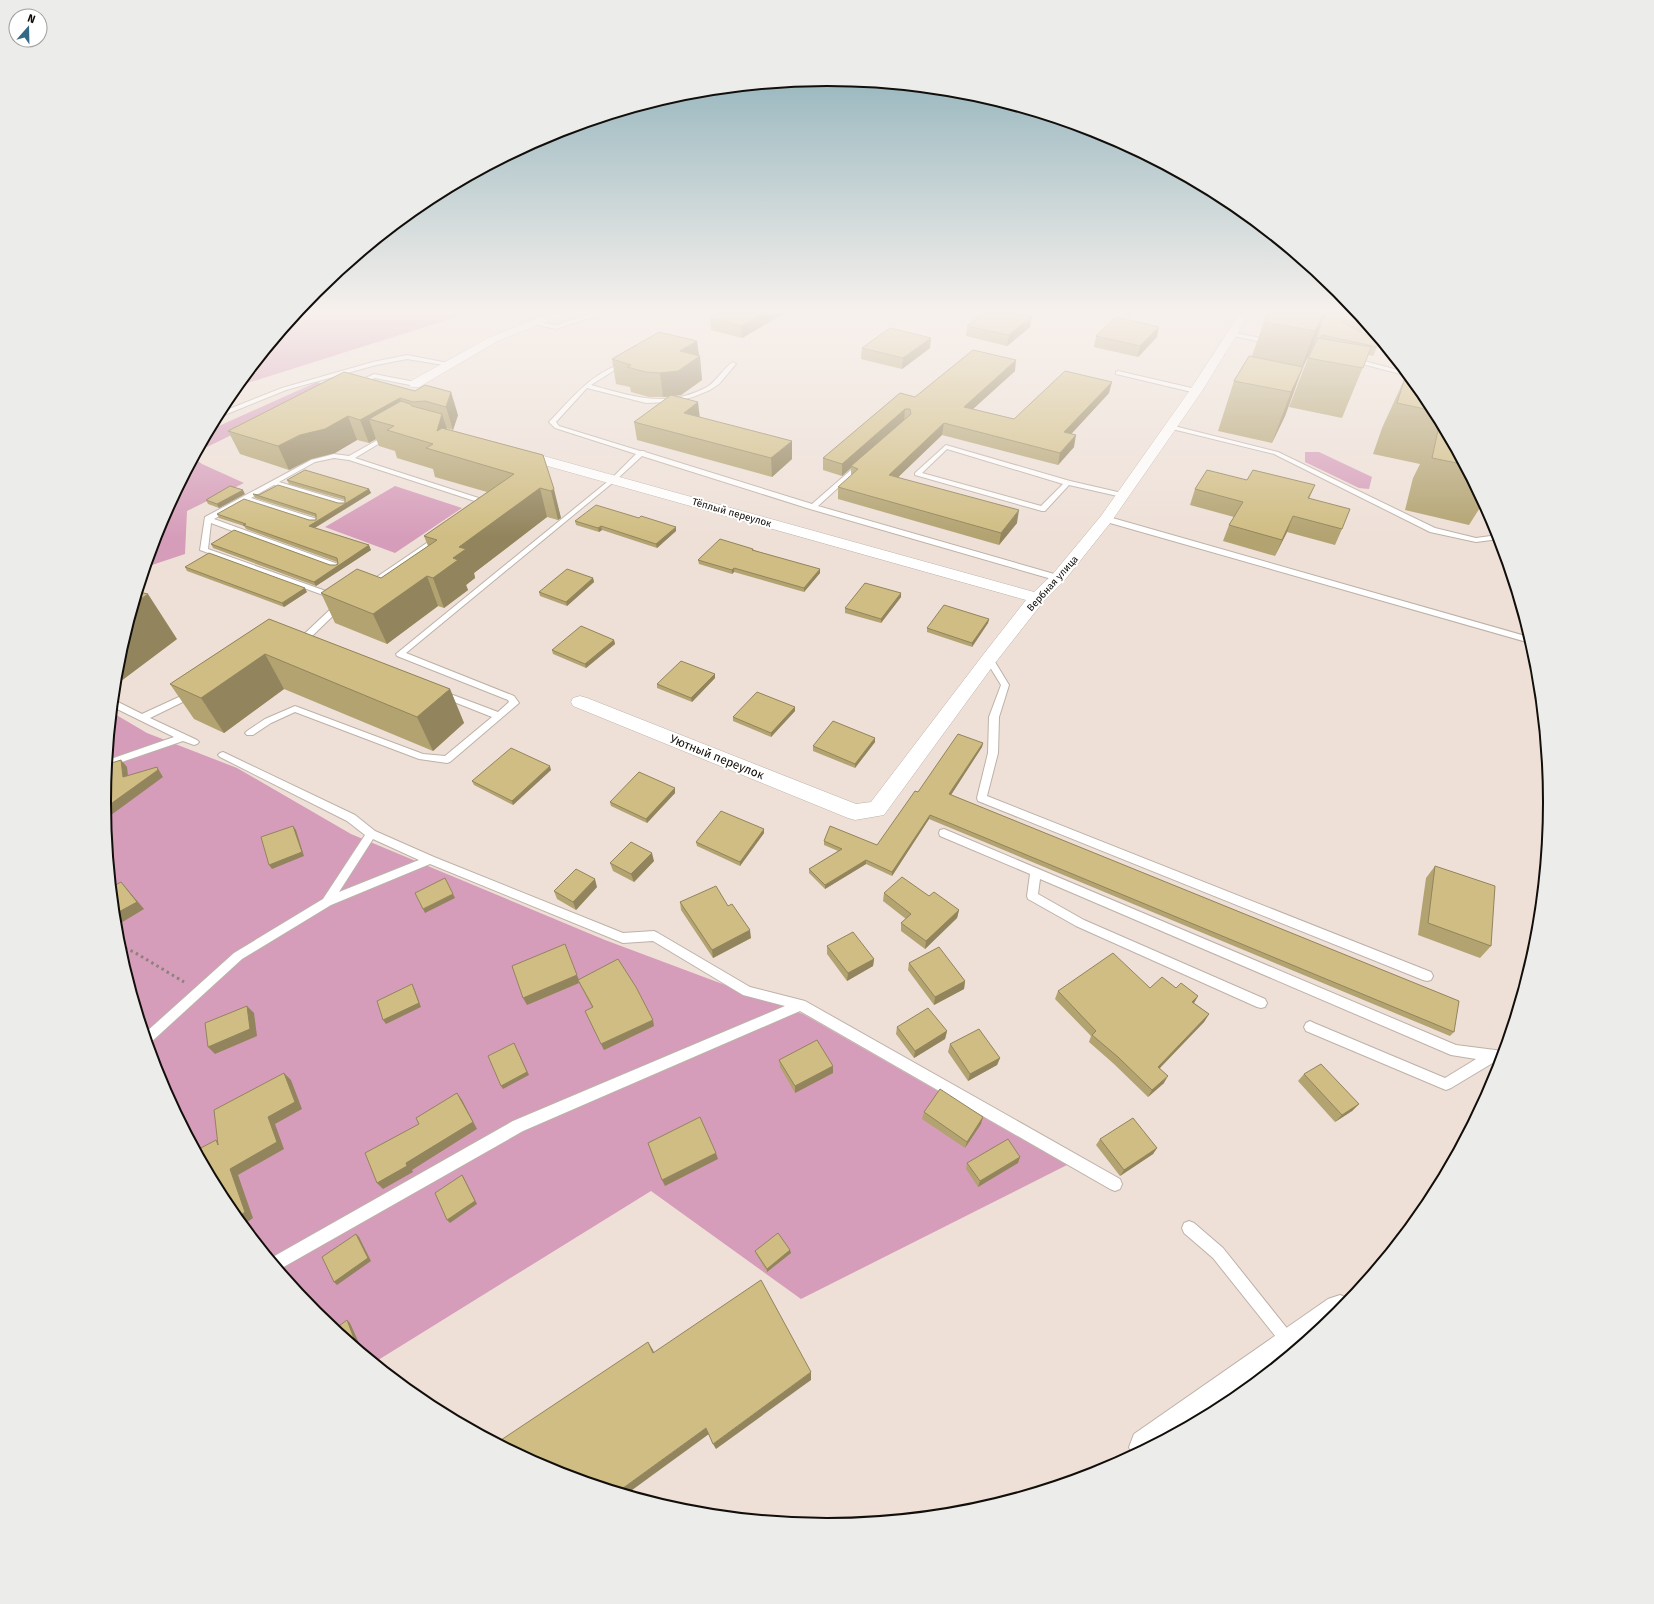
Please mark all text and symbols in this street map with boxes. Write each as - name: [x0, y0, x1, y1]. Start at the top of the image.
- north arrow: [8, 8, 48, 48]
- text: N: [26, 12, 37, 26]
- street label: Тёплый переулок: [691, 495, 774, 530]
- street label: Вербная улица: [1025, 553, 1081, 614]
- street label: Уютный переулок: [668, 732, 767, 783]

